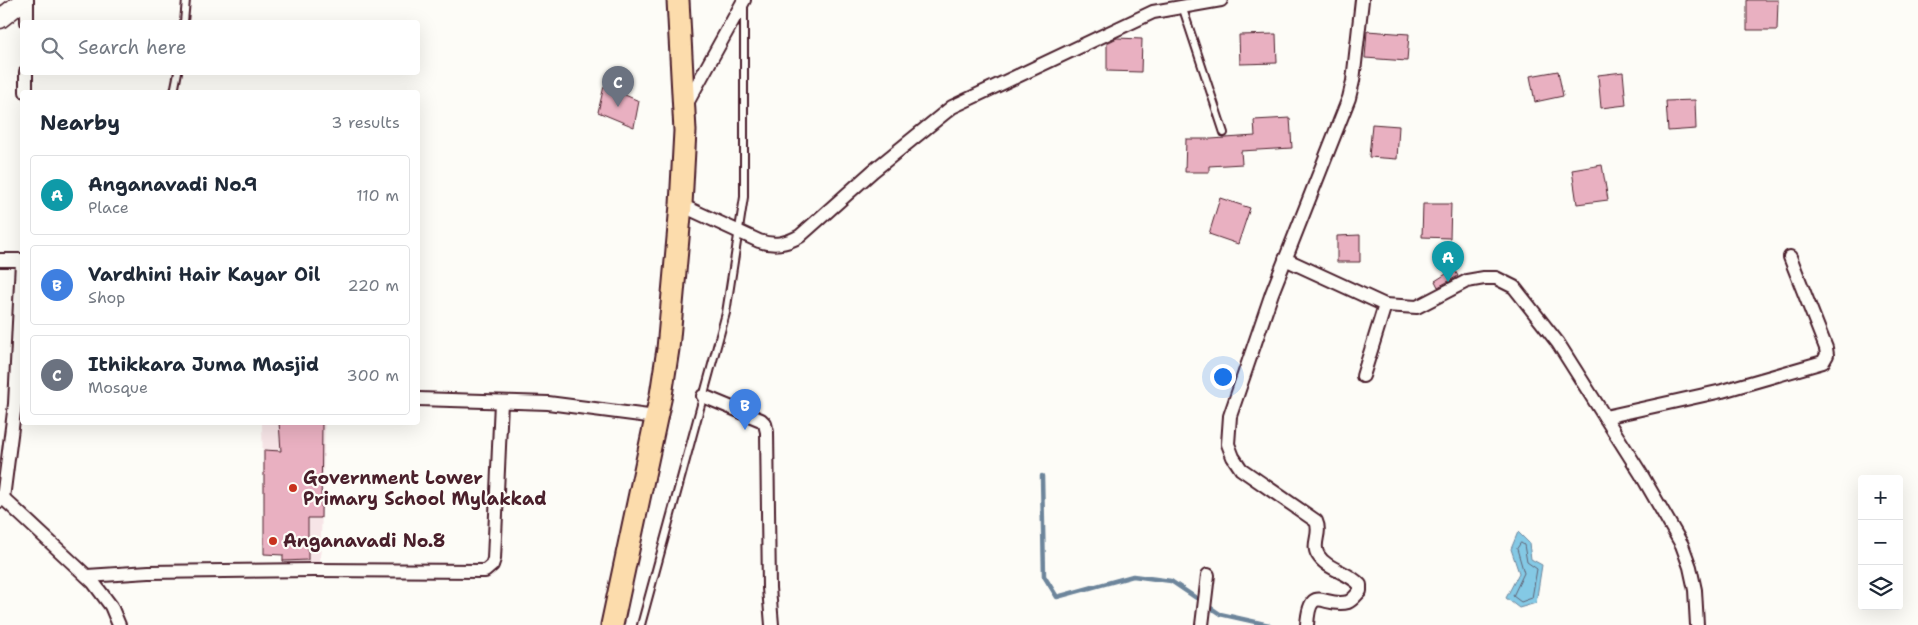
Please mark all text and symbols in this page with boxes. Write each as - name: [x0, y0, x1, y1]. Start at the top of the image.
- search box: [20, 20, 420, 75]
- icon: search: [38, 34, 66, 62]
- text: Search here: [78, 35, 187, 60]
- pin: C: [602, 66, 634, 107]
- text: Nearby: [40, 109, 120, 137]
- text: 3 results: [331, 112, 400, 133]
- text: Anganavadi No.9: [88, 172, 257, 197]
- text: A: [51, 185, 63, 206]
- text: 110 m: [356, 185, 399, 206]
- text: Place: [88, 197, 129, 218]
- pin: A: [1432, 241, 1464, 282]
- text: Vardhini Hair Kayar Oil: [88, 262, 320, 287]
- text: B: [52, 275, 62, 296]
- text: 220 m: [347, 275, 399, 296]
- text: Shop: [88, 287, 125, 308]
- text: Ithikkara Juma Masjid: [88, 352, 319, 377]
- your location: [1210, 364, 1236, 390]
- text: C: [52, 365, 62, 386]
- text: 300 m: [347, 365, 399, 386]
- text: Mosque: [88, 377, 148, 398]
- pin: B: [729, 389, 761, 430]
- place label: Government Lower Primary School Mylakkad: [303, 466, 547, 511]
- map controls: [1858, 475, 1903, 610]
- button: +: [1858, 475, 1903, 520]
- marker: Government Lower Primary School Mylakkad: [287, 482, 299, 494]
- button: −: [1858, 520, 1903, 565]
- place label: Anganavadi No.8: [283, 529, 445, 553]
- marker: Anganavadi No.8: [267, 535, 279, 547]
- button: layers: [1858, 565, 1903, 610]

